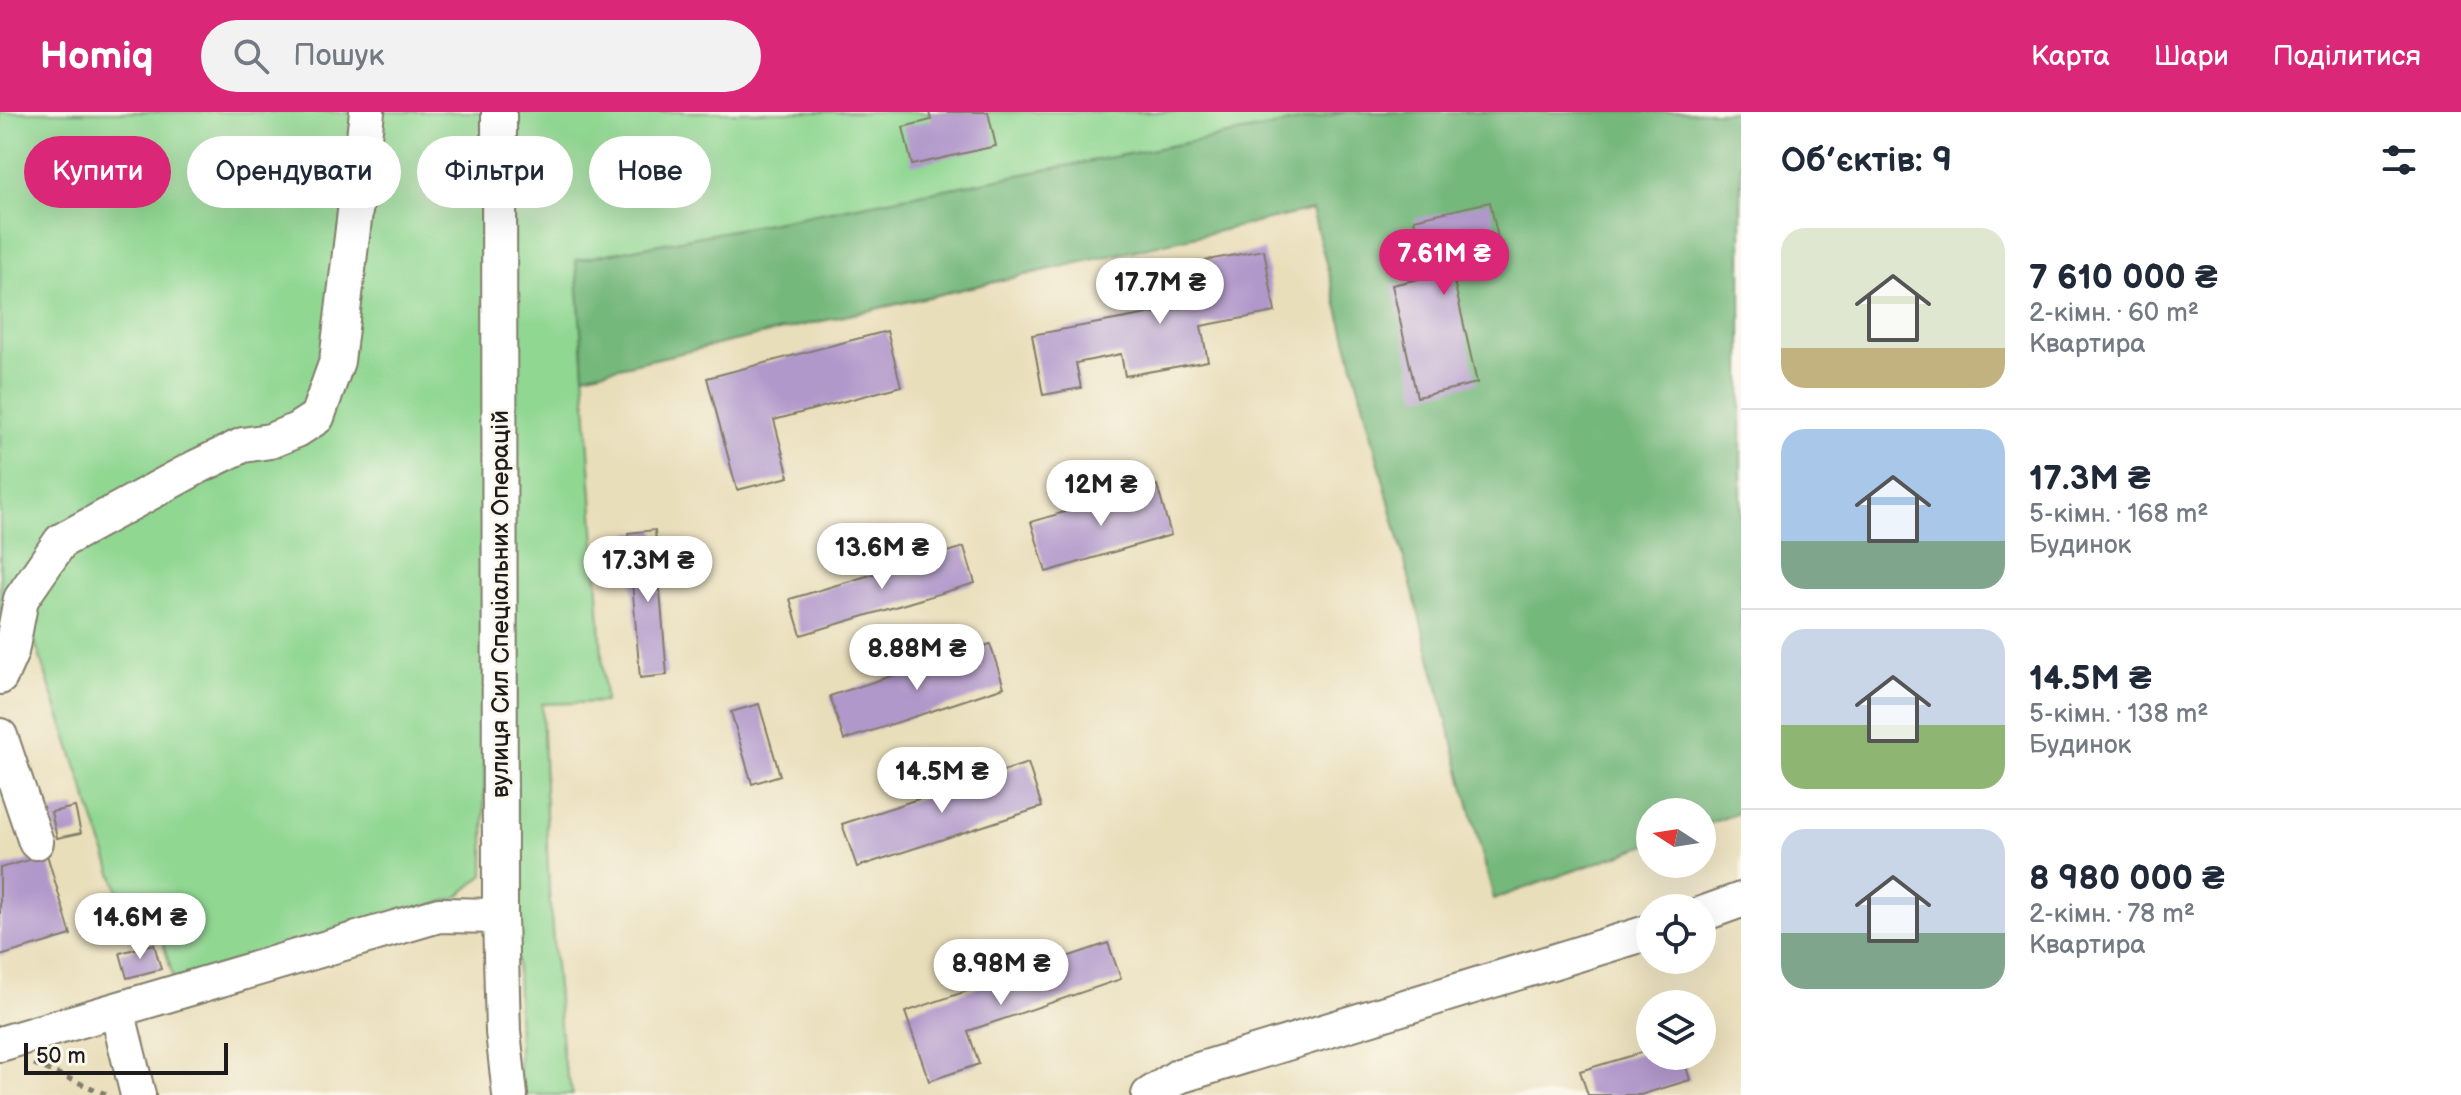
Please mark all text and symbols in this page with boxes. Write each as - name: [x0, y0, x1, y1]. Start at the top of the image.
- search box: [201, 20, 761, 92]
- text: Homiq: [40, 34, 153, 79]
- icon: search: [229, 34, 273, 78]
- text: Пошук: [293, 38, 384, 74]
- text: Карта: [2031, 40, 2110, 73]
- text: Шари: [2154, 40, 2229, 73]
- text: Поділитися: [2273, 40, 2421, 73]
- chip: Купити: [24, 136, 171, 208]
- chip: Орендувати: [187, 136, 401, 208]
- chip: Фільтри: [417, 136, 573, 208]
- chip: Нове: [589, 136, 711, 208]
- icon: filters: [2377, 138, 2421, 182]
- text: Об’єктів: 9: [1781, 140, 1952, 181]
- pin: 7.61M ₴: [1370, 229, 1518, 297]
- text: 7.61M ₴: [1397, 239, 1491, 270]
- text: 7 610 000 ₴: [2029, 257, 2218, 298]
- pin: 17.7M ₴: [1086, 258, 1234, 326]
- icon: home: [1845, 260, 1941, 356]
- text: 17.7M ₴: [1114, 268, 1206, 299]
- text: 2-кімн. · 60 m²: [2029, 298, 2199, 329]
- text: Квартира: [2029, 329, 2146, 360]
- street label: вулиця Сил Спеціальних Операцій: [486, 410, 515, 798]
- text: 17.3M ₴: [2029, 458, 2151, 499]
- pin: 12M ₴: [1045, 460, 1157, 528]
- icon: home: [1845, 461, 1941, 557]
- text: 12M ₴: [1064, 470, 1138, 501]
- text: 5-кімн. · 168 m²: [2029, 499, 2208, 530]
- pin: 13.6M ₴: [808, 523, 956, 591]
- text: Будинок: [2029, 530, 2131, 561]
- text: 13.6M ₴: [835, 533, 929, 564]
- pin: 17.3M ₴: [574, 536, 722, 604]
- text: 17.3M ₴: [602, 546, 694, 577]
- pin: 8.88M ₴: [843, 624, 991, 692]
- text: 8.88M ₴: [867, 634, 967, 665]
- text: 14.5M ₴: [2029, 658, 2152, 699]
- icon: home: [1845, 661, 1941, 757]
- text: 5-кімн. · 138 m²: [2029, 699, 2208, 730]
- text: Будинок: [2029, 730, 2131, 761]
- pin: 14.5M ₴: [868, 747, 1016, 815]
- text: 14.5M ₴: [895, 757, 989, 788]
- north arrow: [1636, 798, 1716, 878]
- map controls: [1636, 798, 1716, 1070]
- text: 8 980 000 ₴: [2029, 858, 2225, 899]
- icon: home: [1845, 861, 1941, 957]
- pin: 14.6M ₴: [66, 893, 214, 961]
- button: locate: [1636, 894, 1716, 974]
- text: 2-кімн. · 78 m²: [2029, 899, 2195, 930]
- text: 14.6M ₴: [93, 903, 187, 934]
- text: Квартира: [2029, 930, 2146, 961]
- pin: 8.98M ₴: [927, 939, 1075, 1007]
- text: 8.98M ₴: [952, 949, 1050, 980]
- button: layers: [1636, 990, 1716, 1070]
- scale bar: [24, 1039, 228, 1075]
- text: 50 m: [36, 1043, 86, 1070]

